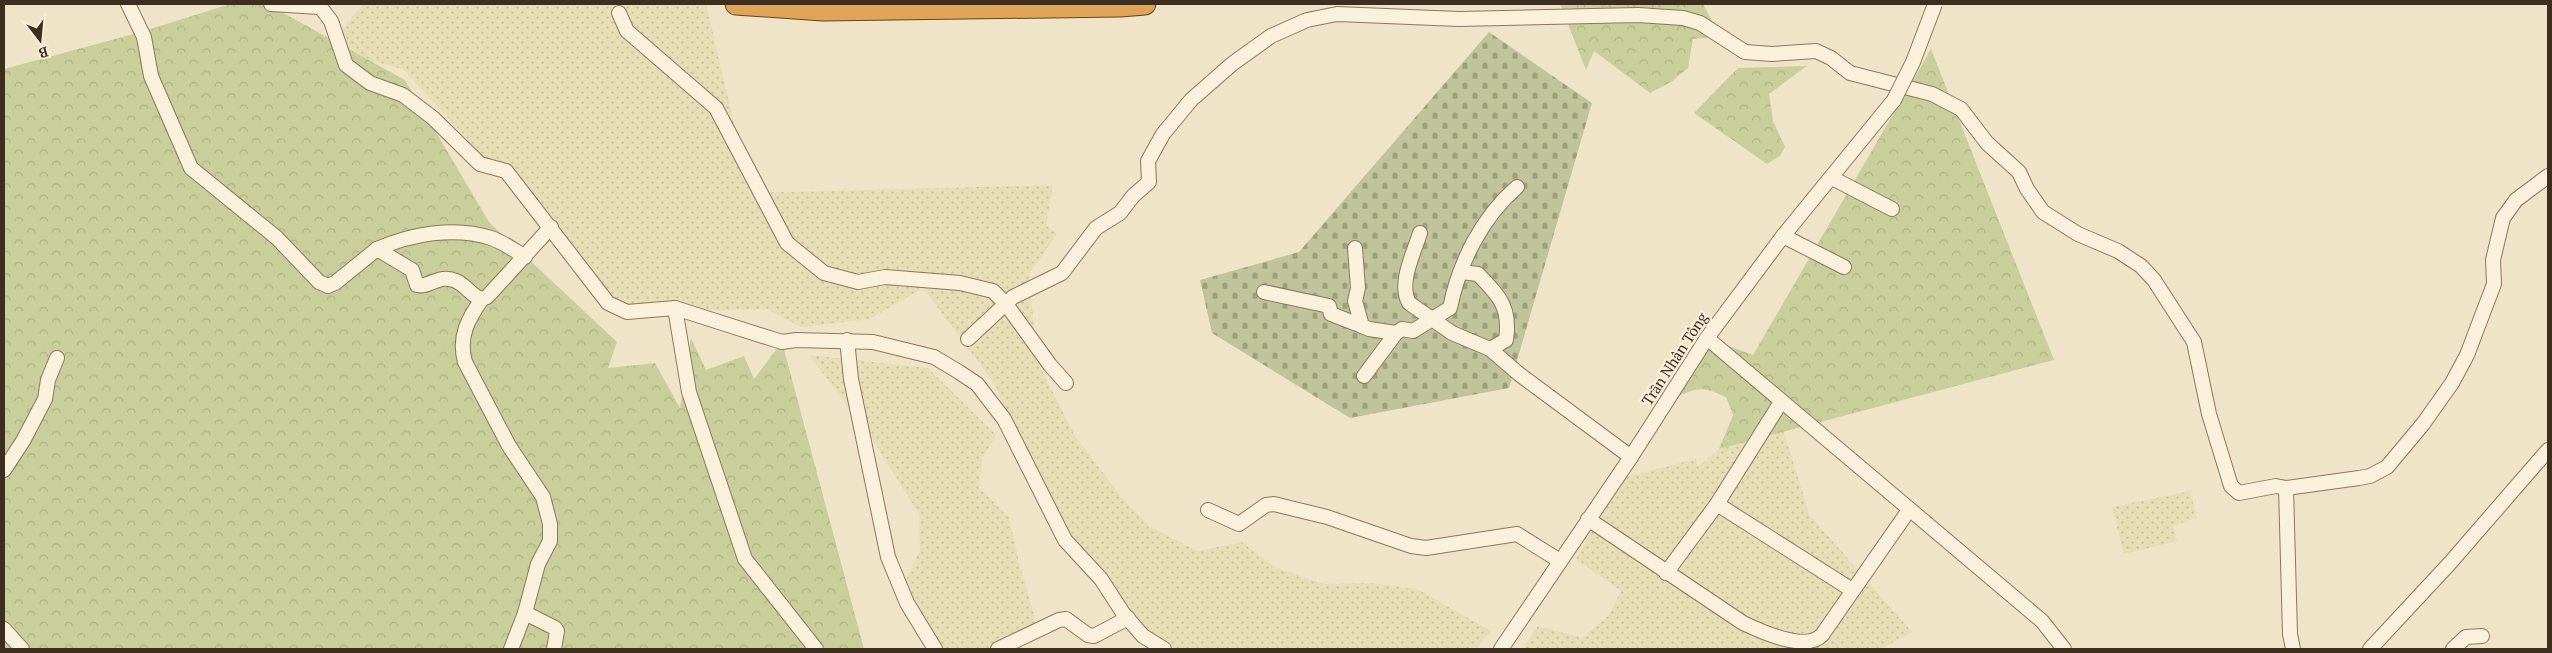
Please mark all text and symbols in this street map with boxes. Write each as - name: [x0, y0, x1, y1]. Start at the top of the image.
- north arrow: [15, 15, 65, 65]
- text: B: [37, 43, 51, 63]
- street label: Trần Nhân Tông: [1637, 307, 1712, 409]

